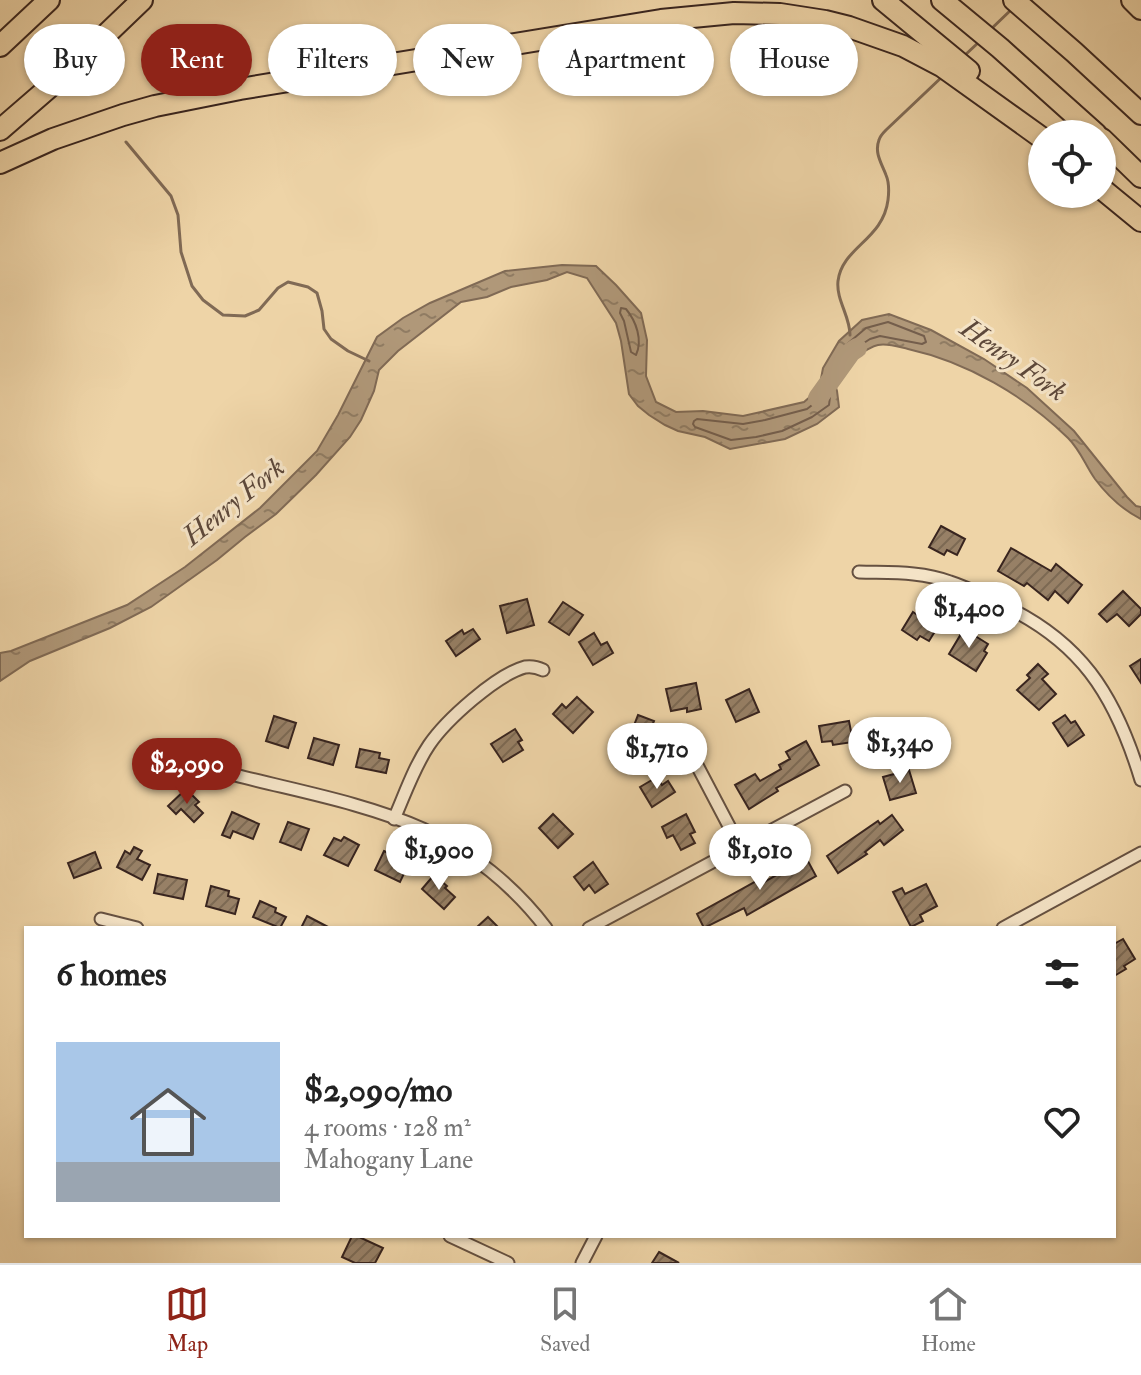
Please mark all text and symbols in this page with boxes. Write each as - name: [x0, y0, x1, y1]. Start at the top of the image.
- chip: Buy: [24, 24, 125, 96]
- chip: Rent: [141, 24, 252, 96]
- chip: Filters: [268, 24, 397, 96]
- chip: New: [413, 24, 522, 96]
- chip: Apartment: [538, 24, 714, 96]
- chip: House: [730, 24, 858, 96]
- map controls: [1028, 120, 1116, 208]
- button: locate: [1028, 120, 1116, 208]
- water label: Henry Fork: [952, 310, 1073, 409]
- water label: Henry Fork: [174, 450, 292, 555]
- pin: $1,400: [904, 582, 1034, 650]
- text: $1,400: [933, 592, 1005, 624]
- pin: $1,340: [835, 717, 965, 785]
- pin: $1,710: [592, 723, 722, 791]
- text: $1,340: [866, 727, 934, 759]
- text: $1,710: [625, 733, 689, 765]
- pin: $2,090: [122, 738, 252, 806]
- text: $2,090: [150, 748, 224, 780]
- pin: $1,900: [374, 824, 504, 892]
- pin: $1,010: [695, 824, 825, 892]
- text: $1,900: [404, 834, 474, 866]
- text: $1,010: [727, 834, 793, 866]
- icon: filters: [1040, 952, 1084, 996]
- text: 6 homes: [56, 953, 167, 996]
- text: $2,090/mo: [304, 1069, 452, 1112]
- icon: home: [120, 1074, 216, 1170]
- icon: heart: [1040, 1100, 1084, 1144]
- text: 4 rooms · 128 m²: [304, 1112, 471, 1144]
- text: Mahogany Lane: [304, 1144, 473, 1176]
- tab: Map: [165, 1282, 209, 1358]
- tab: Saved: [540, 1282, 590, 1358]
- tab: Home: [921, 1282, 976, 1358]

